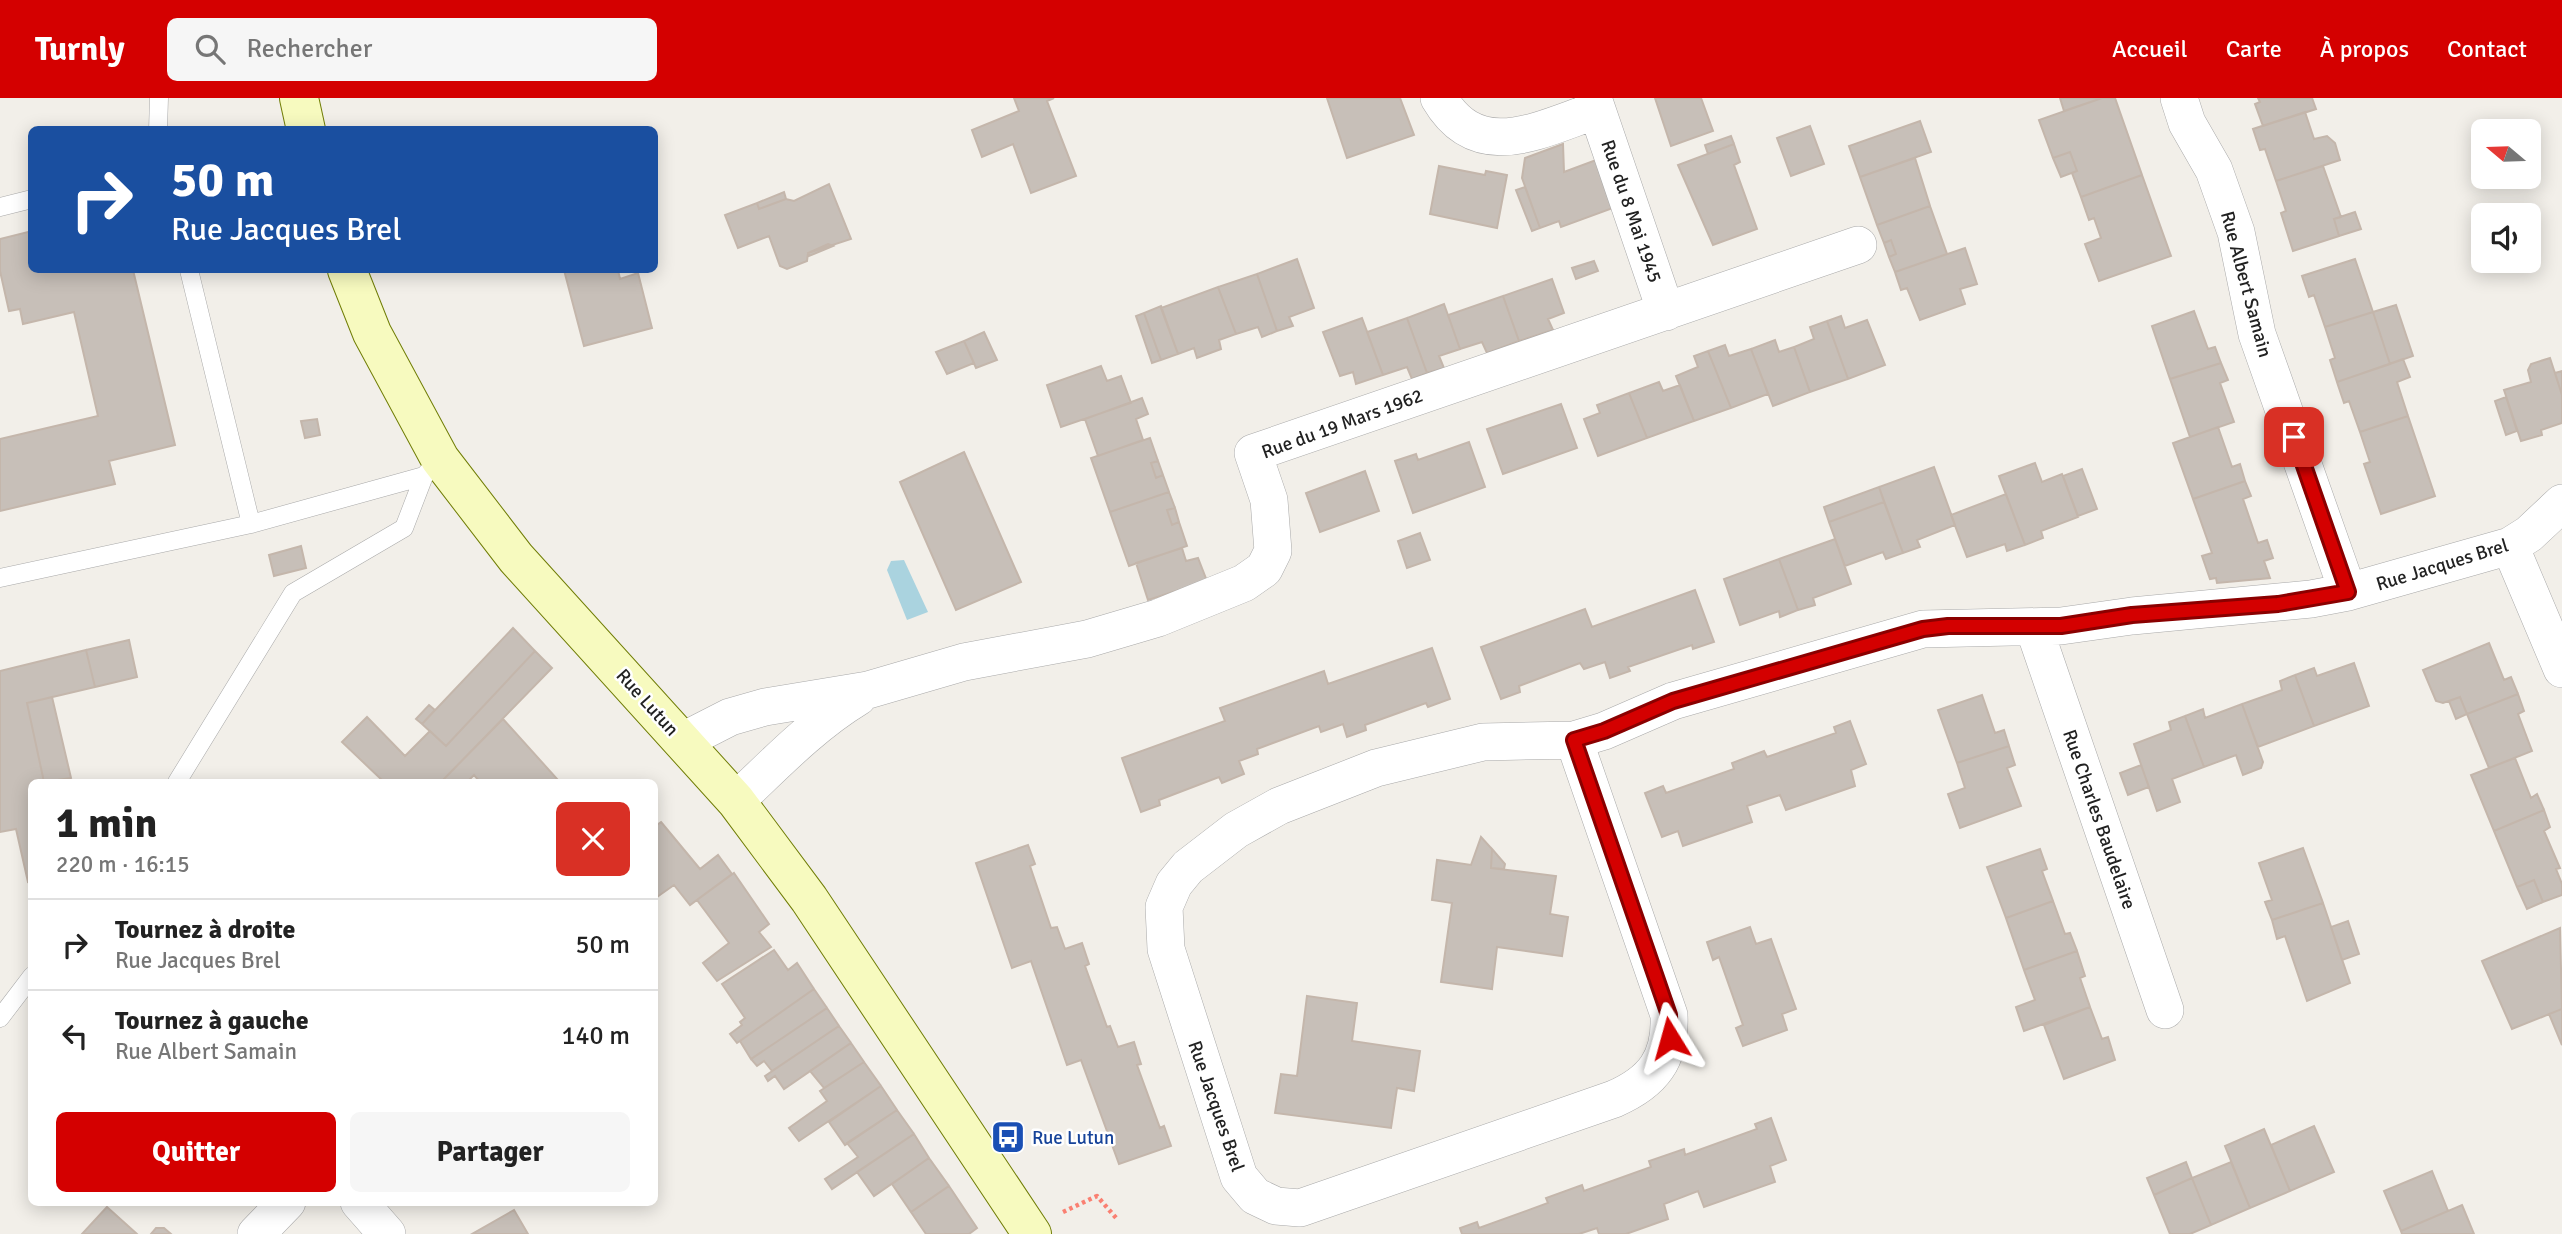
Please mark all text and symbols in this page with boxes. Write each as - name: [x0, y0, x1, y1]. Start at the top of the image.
- search box: [167, 18, 657, 81]
- text: Turnly: [35, 29, 125, 70]
- icon: search: [191, 30, 229, 68]
- text: Rechercher: [247, 33, 372, 65]
- text: Accueil: [2112, 34, 2188, 64]
- text: Carte: [2226, 34, 2282, 64]
- text: À propos: [2320, 34, 2409, 64]
- text: Contact: [2447, 34, 2527, 64]
- north arrow: [2471, 119, 2541, 189]
- map controls: [2471, 119, 2541, 273]
- street label: Rue du 8 Mai 1945: [1595, 137, 1667, 286]
- text: 50 m: [171, 150, 274, 210]
- icon: right: [56, 154, 147, 245]
- button: sound: [2471, 203, 2541, 273]
- street label: Rue Albert Samain: [2215, 209, 2277, 360]
- text: Rue Jacques Brel: [171, 210, 402, 249]
- street label: Rue du 19 Mars 1962: [1258, 384, 1426, 464]
- pin: [2264, 407, 2324, 467]
- icon: arrive: [2275, 418, 2313, 456]
- street label: Rue Jacques Brel: [2373, 533, 2511, 596]
- street label: Rue Lutun: [611, 664, 684, 741]
- street label: Rue Charles Baudelaire: [2057, 726, 2141, 912]
- text: 1 min: [56, 798, 157, 849]
- button: close: [556, 802, 630, 876]
- text: 220 m · 16:15: [56, 850, 190, 879]
- text: Tournez à droite: [115, 914, 295, 946]
- icon: right: [56, 926, 94, 964]
- text: 50 m: [575, 929, 630, 961]
- text: Rue Jacques Brel: [115, 946, 281, 975]
- position arrow: [1633, 1001, 1707, 1075]
- text: Tournez à gauche: [115, 1005, 309, 1037]
- icon: left: [56, 1017, 94, 1055]
- text: 140 m: [561, 1020, 630, 1052]
- text: Rue Albert Samain: [115, 1037, 297, 1066]
- street label: Rue Jacques Brel: [1182, 1038, 1250, 1175]
- button: Quitter: [56, 1112, 336, 1192]
- button: Partager: [350, 1112, 630, 1192]
- bus stop icon: Rue Lutun: [989, 1118, 1027, 1156]
- place label: Rue Lutun: [1032, 1126, 1114, 1150]

